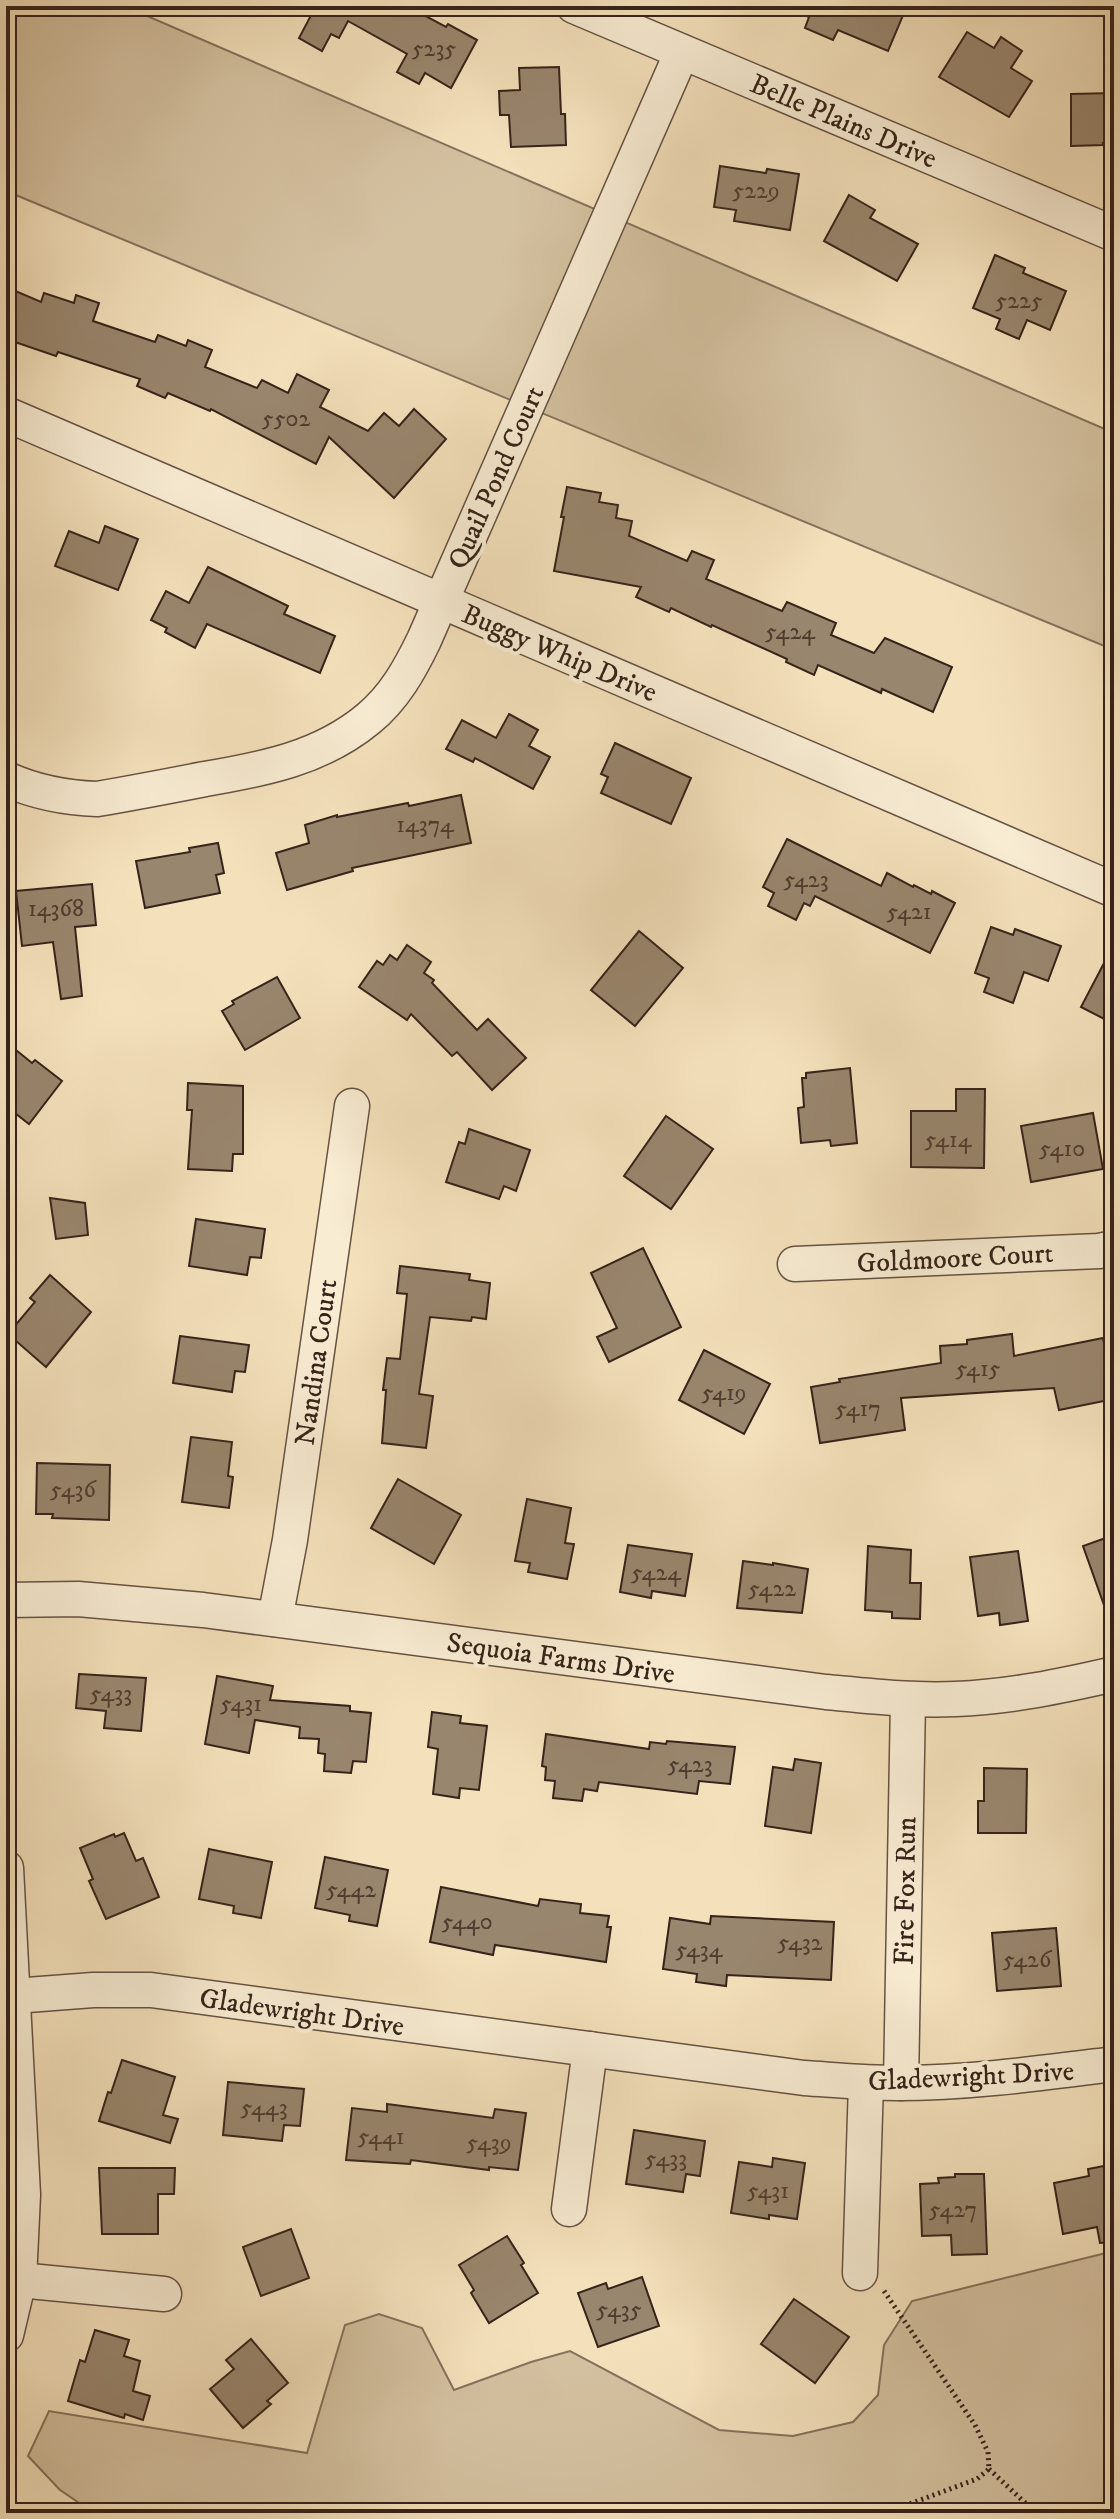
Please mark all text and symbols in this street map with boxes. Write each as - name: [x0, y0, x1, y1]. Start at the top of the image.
- house number: 5235: [412, 34, 456, 64]
- street label: Belle Plains Drive: [745, 66, 942, 176]
- house number: 5229: [732, 176, 780, 206]
- house number: 5225: [995, 286, 1043, 316]
- street label: Quail Pond Court: [440, 381, 552, 575]
- house number: 5502: [262, 404, 310, 434]
- street label: Buggy Whip Drive: [456, 596, 662, 710]
- house number: 5424: [765, 617, 816, 647]
- house number: 14374: [396, 810, 455, 840]
- house number: 5423: [783, 865, 829, 895]
- house number: 14368: [28, 894, 84, 924]
- house number: 5421: [886, 897, 932, 927]
- house number: 5414: [924, 1125, 973, 1155]
- house number: 5410: [1039, 1134, 1085, 1164]
- street label: Goldmoore Court: [856, 1236, 1054, 1281]
- street label: Nandina Court: [287, 1277, 345, 1448]
- house number: 5415: [955, 1354, 1001, 1384]
- house number: 5419: [701, 1378, 747, 1408]
- house number: 5417: [835, 1394, 881, 1424]
- house number: 5436: [50, 1475, 97, 1505]
- house number: 5424: [631, 1558, 682, 1588]
- house number: 5422: [748, 1574, 796, 1604]
- street label: Sequoia Farms Drive: [445, 1625, 677, 1692]
- house number: 5433: [90, 1679, 132, 1709]
- house number: 5431: [220, 1689, 262, 1719]
- house number: 5423: [667, 1750, 713, 1780]
- street label: Fire Fox Run: [887, 1816, 924, 1966]
- house number: 5442: [326, 1875, 376, 1905]
- house number: 5440: [441, 1907, 493, 1937]
- house number: 5432: [777, 1928, 823, 1958]
- house number: 5434: [675, 1935, 724, 1965]
- house number: 5426: [1003, 1945, 1053, 1975]
- street label: Gladewright Drive: [197, 1981, 406, 2044]
- street label: Gladewright Drive: [867, 2054, 1075, 2099]
- house number: 5443: [240, 2093, 288, 2123]
- house number: 5441: [357, 2122, 405, 2152]
- house number: 5439: [466, 2128, 512, 2158]
- house number: 5433: [645, 2144, 687, 2174]
- house number: 5431: [747, 2176, 789, 2206]
- house number: 5427: [929, 2195, 977, 2225]
- house number: 5435: [596, 2295, 642, 2325]

